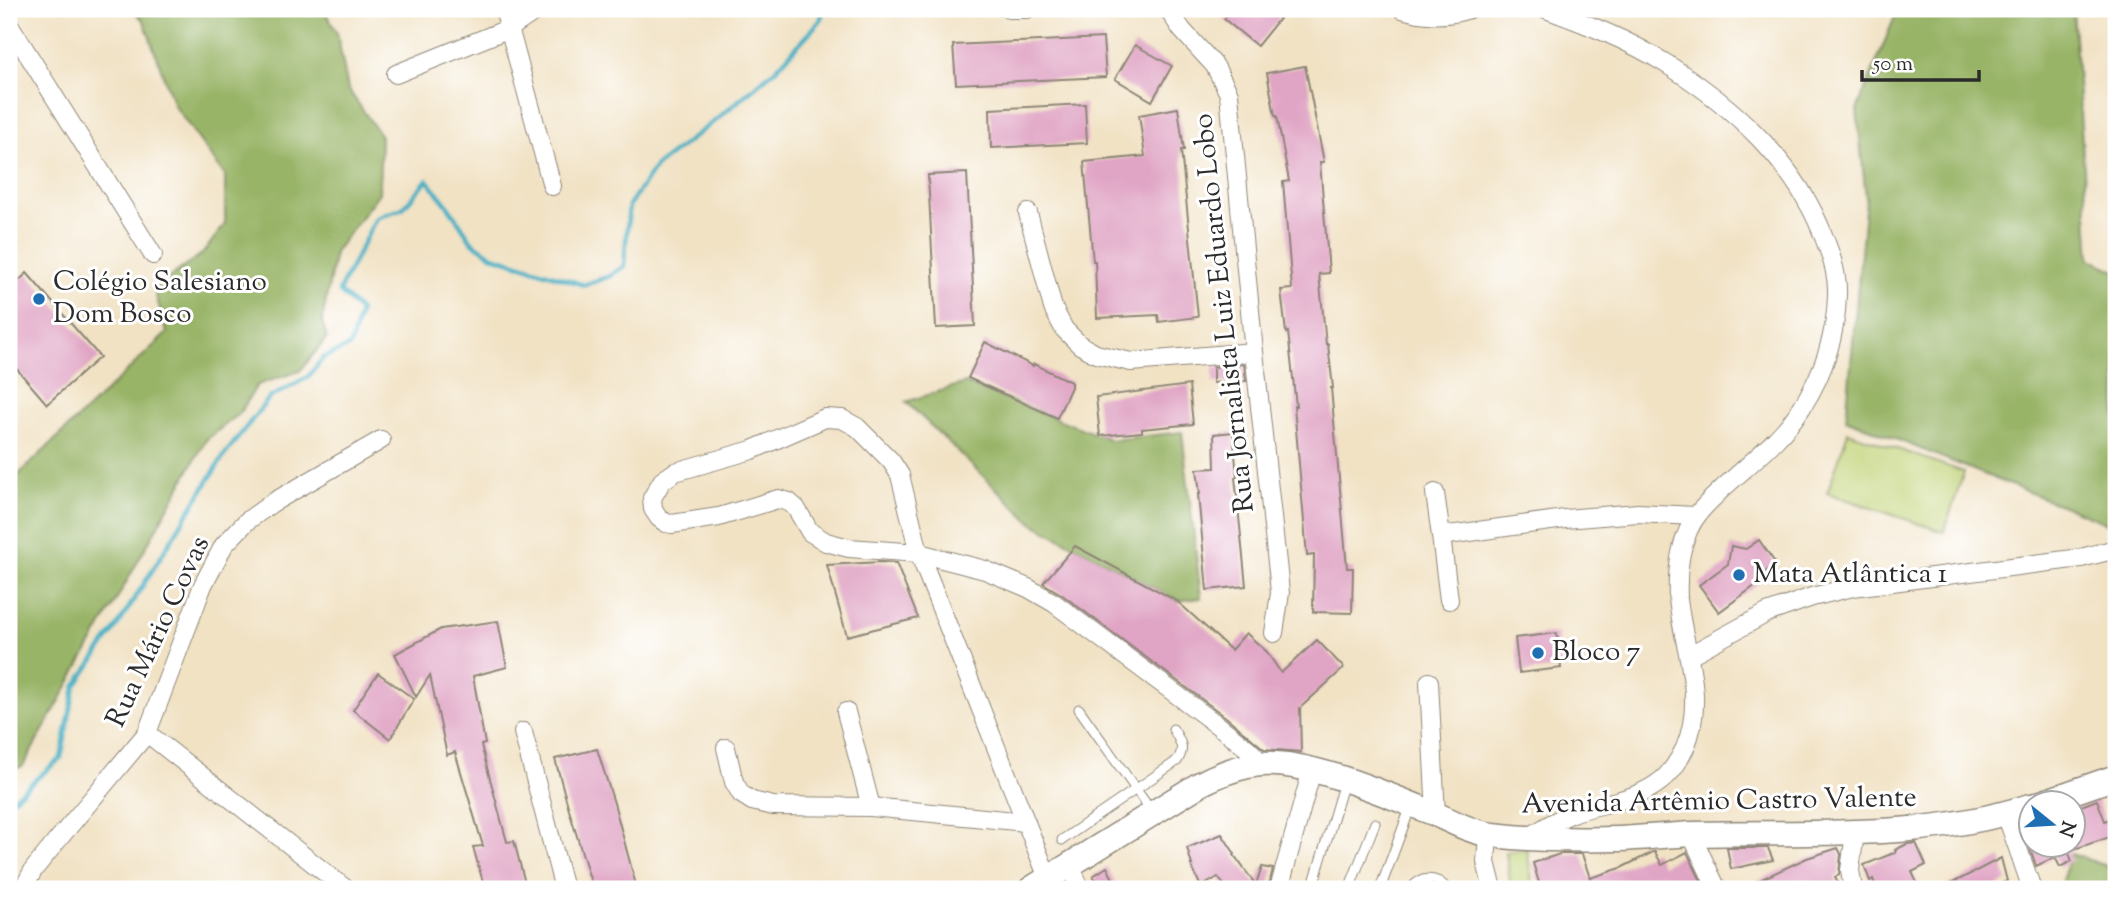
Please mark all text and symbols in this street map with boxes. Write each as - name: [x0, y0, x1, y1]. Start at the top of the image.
- scale bar: [1862, 38, 1980, 82]
- text: 50 m: [1872, 50, 1913, 80]
- street label: Rua Jornalista Luiz Eduardo Lobo: [1184, 111, 1266, 515]
- place label: Colégio Salesiano Dom Bosco: [53, 263, 267, 335]
- marker: Colégio Salesiano Dom Bosco: [31, 291, 47, 307]
- street label: Rua Mário Covas: [97, 530, 221, 734]
- place label: Mata Atlântica 1: [1753, 555, 1947, 595]
- marker: Mata Atlântica 1: [1731, 567, 1747, 583]
- place label: Bloco 7: [1552, 633, 1640, 673]
- marker: Bloco 7: [1530, 645, 1546, 661]
- street label: Avenida Artêmio Castro Valente: [1521, 779, 1917, 825]
- north arrow: [2016, 790, 2086, 860]
- text: N: [2051, 817, 2081, 840]

